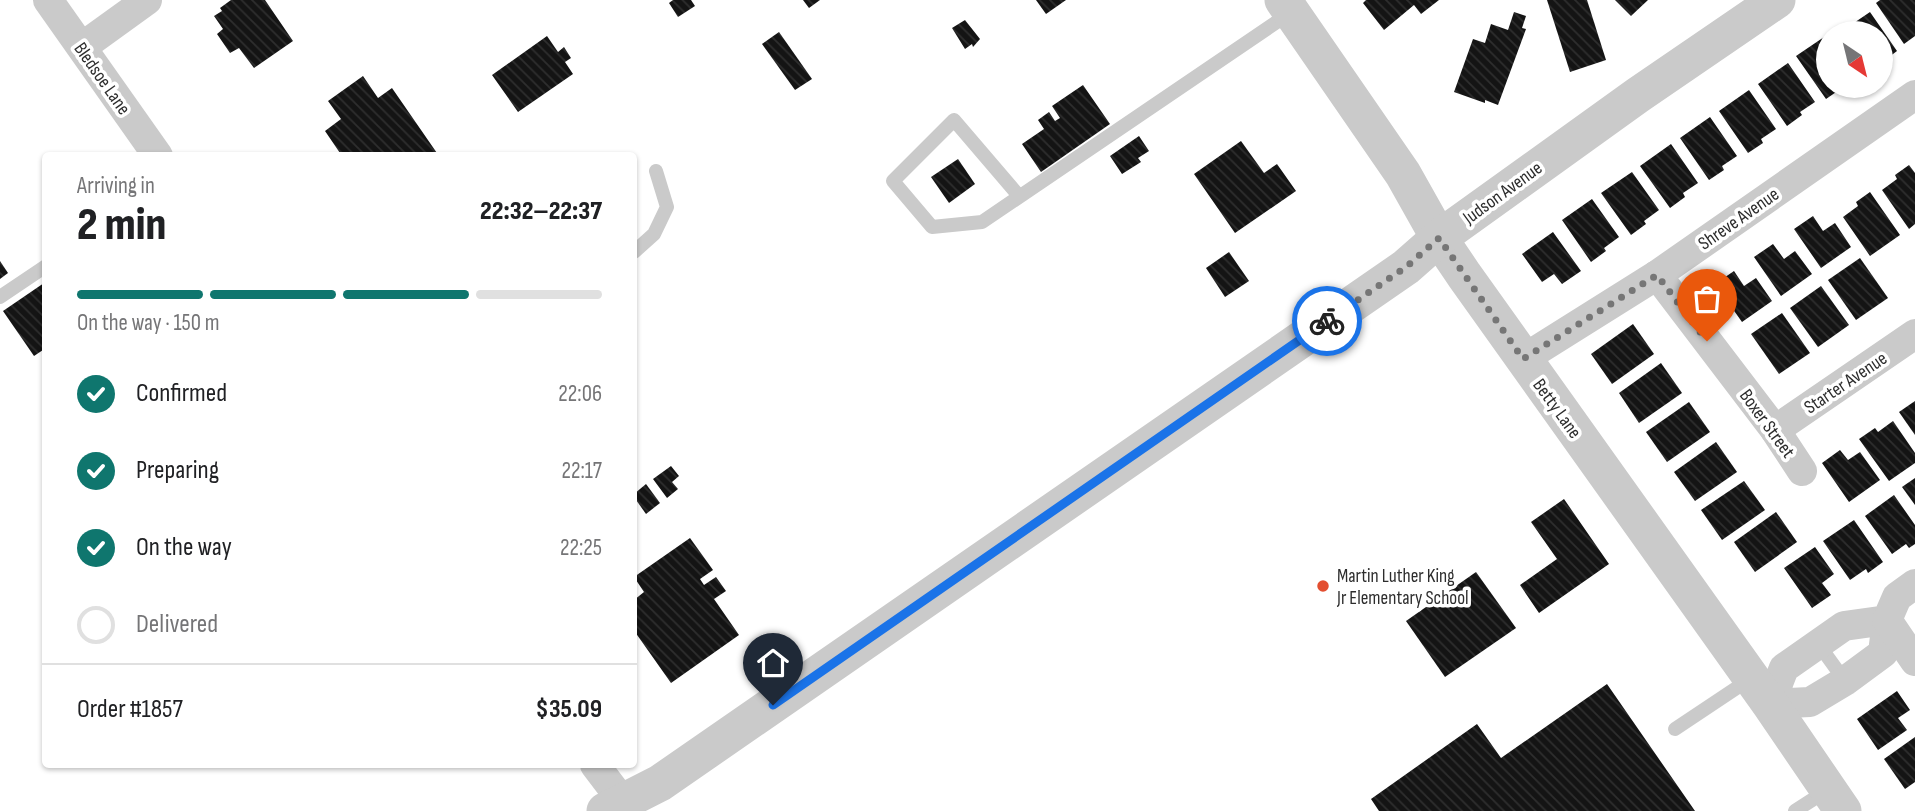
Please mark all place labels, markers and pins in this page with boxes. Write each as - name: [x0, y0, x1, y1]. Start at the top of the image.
- pin: [1677, 269, 1737, 341]
- place label: Martin Luther King Jr Elementary School: [1336, 565, 1469, 610]
- marker: Martin Luther King Jr Elementary School: [1315, 578, 1331, 594]
- pin: [743, 633, 803, 705]

